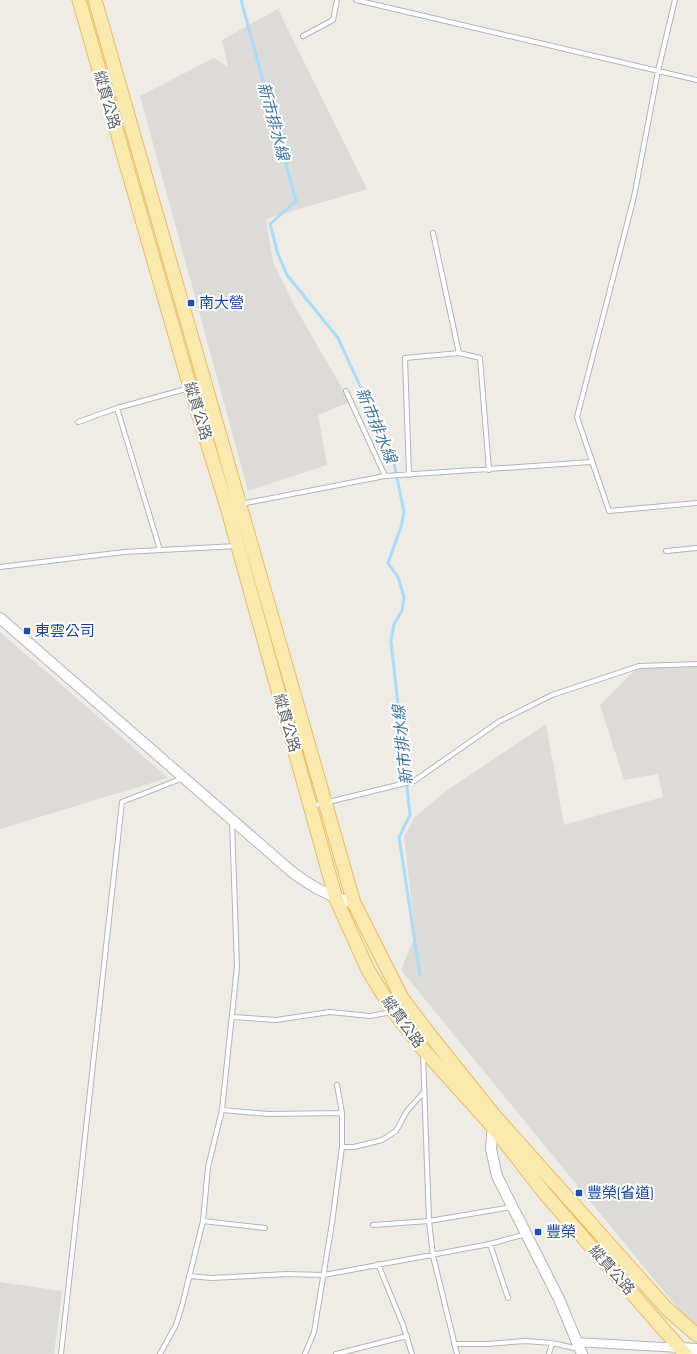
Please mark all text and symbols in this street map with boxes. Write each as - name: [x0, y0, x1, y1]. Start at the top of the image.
- street label: 縱貫公路: [89, 69, 124, 132]
- water label: 新市排水線: [253, 80, 293, 164]
- place label: 南大營: [199, 294, 244, 313]
- marker: 南大營: [186, 298, 196, 308]
- street label: 縱貫公路: [180, 380, 215, 443]
- water label: 新市排水線: [351, 385, 401, 468]
- place label: 東雲公司: [35, 622, 95, 641]
- marker: 東雲公司: [22, 626, 32, 636]
- street label: 縱貫公路: [269, 692, 304, 755]
- water label: 新市排水線: [390, 702, 417, 786]
- street label: 縱貫公路: [377, 992, 428, 1052]
- place label: 豐榮(省道): [587, 1184, 654, 1203]
- marker: 豐榮(省道): [574, 1188, 584, 1198]
- place label: 豐榮: [546, 1223, 576, 1242]
- marker: 豐榮: [533, 1227, 543, 1237]
- street label: 縱貫公路: [585, 1241, 638, 1299]

